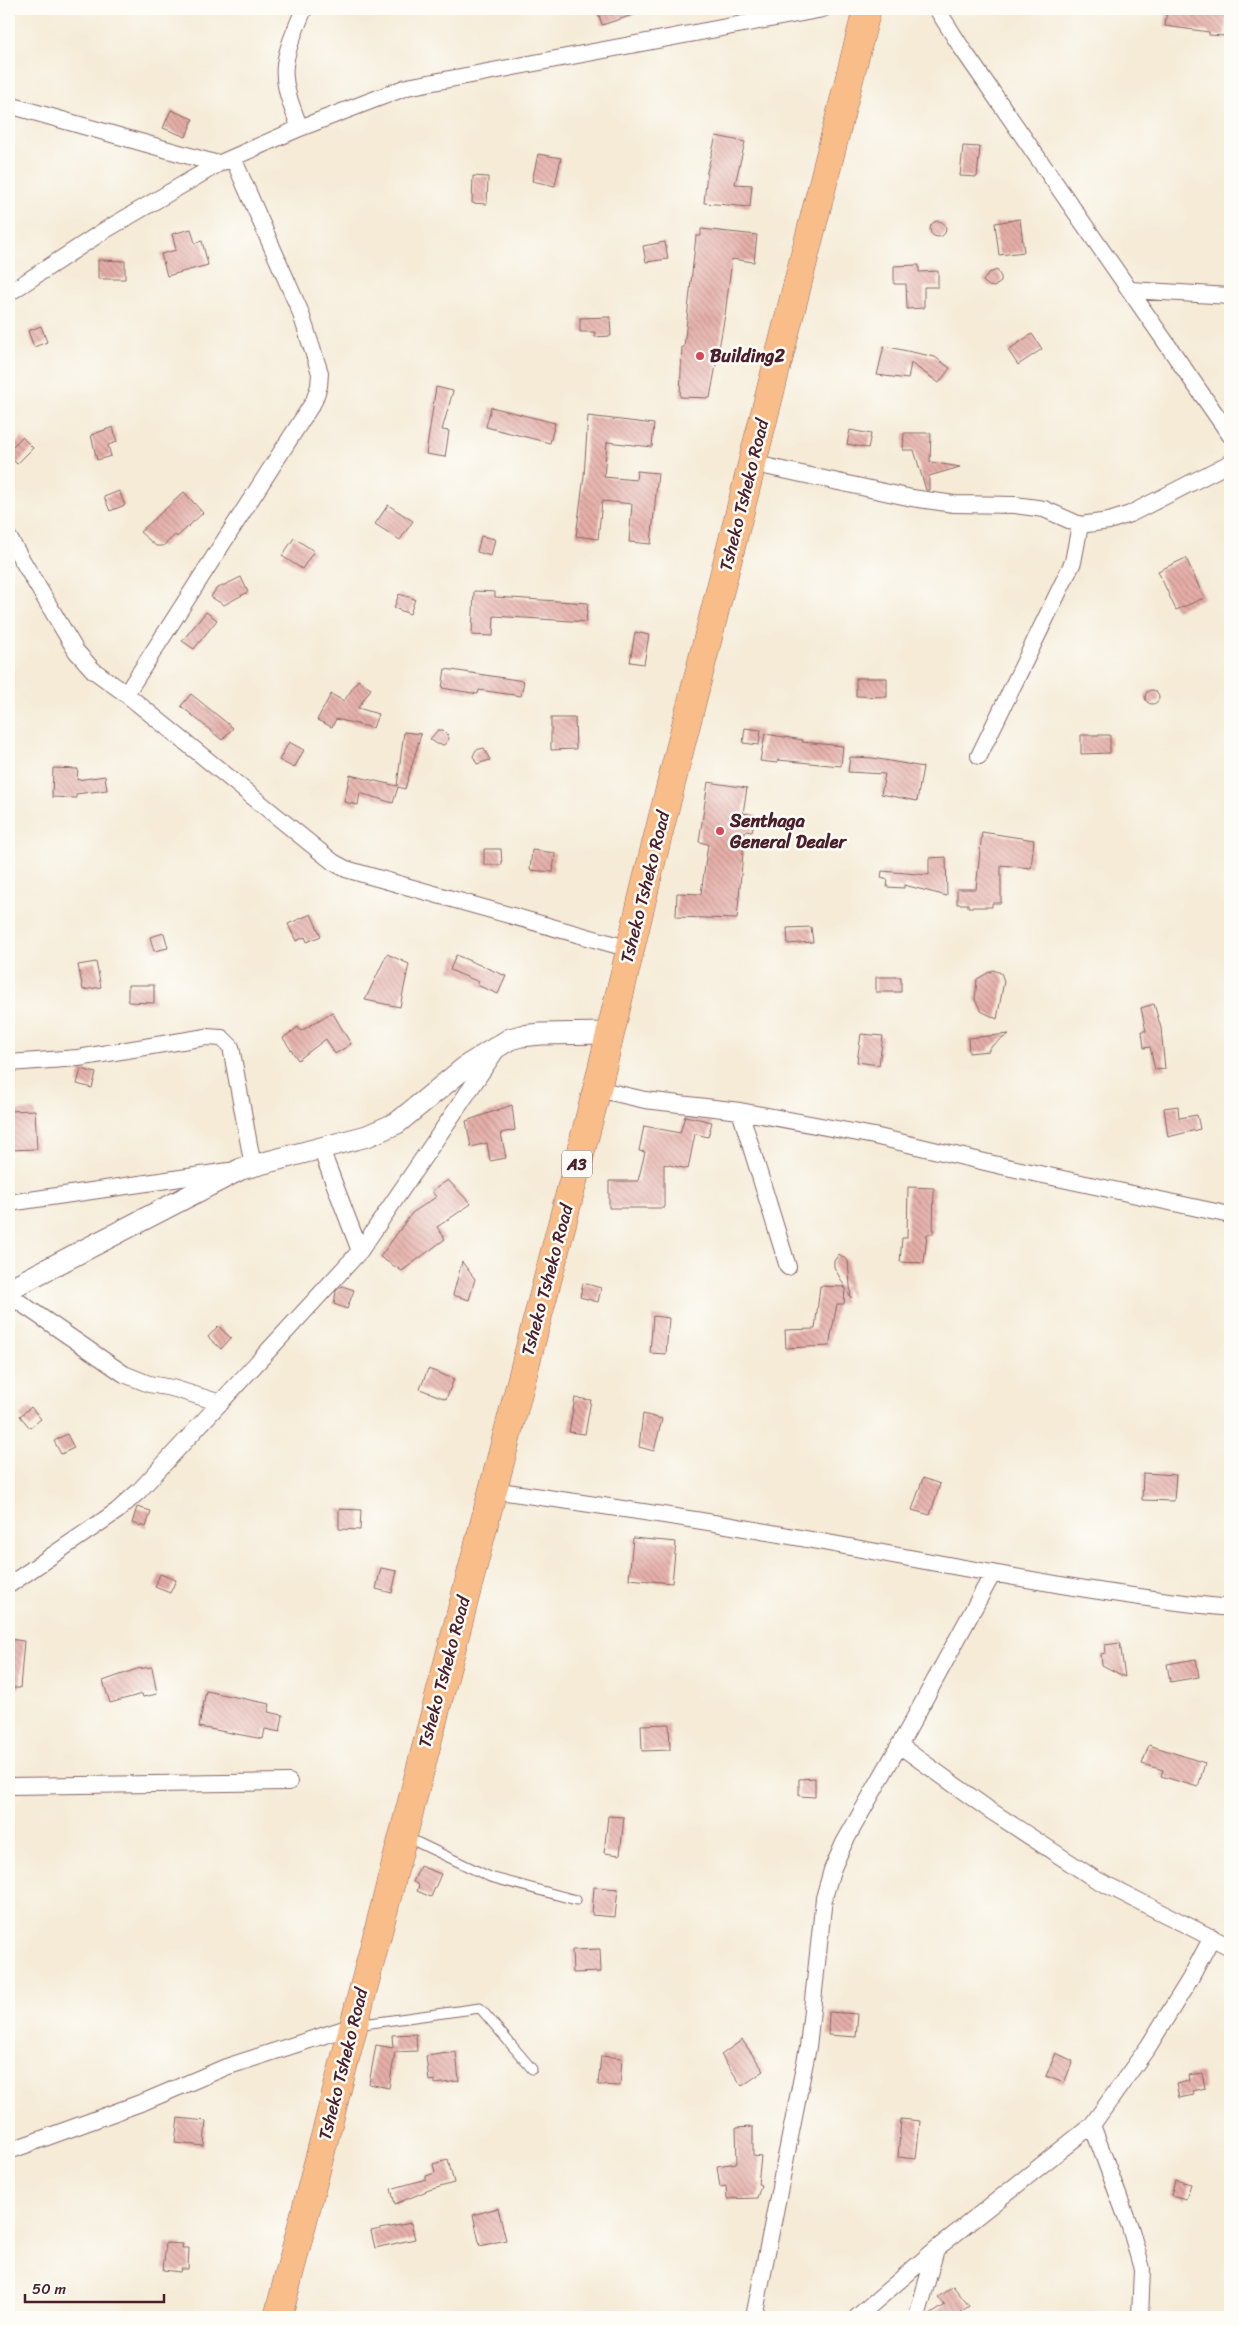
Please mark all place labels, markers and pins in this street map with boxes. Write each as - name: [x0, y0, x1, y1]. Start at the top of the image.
- place label: Building2: [710, 340, 785, 372]
- marker: Building2: [694, 350, 706, 362]
- place label: Senthaga General Dealer: [729, 805, 848, 858]
- marker: Senthaga General Dealer: [714, 825, 726, 837]

